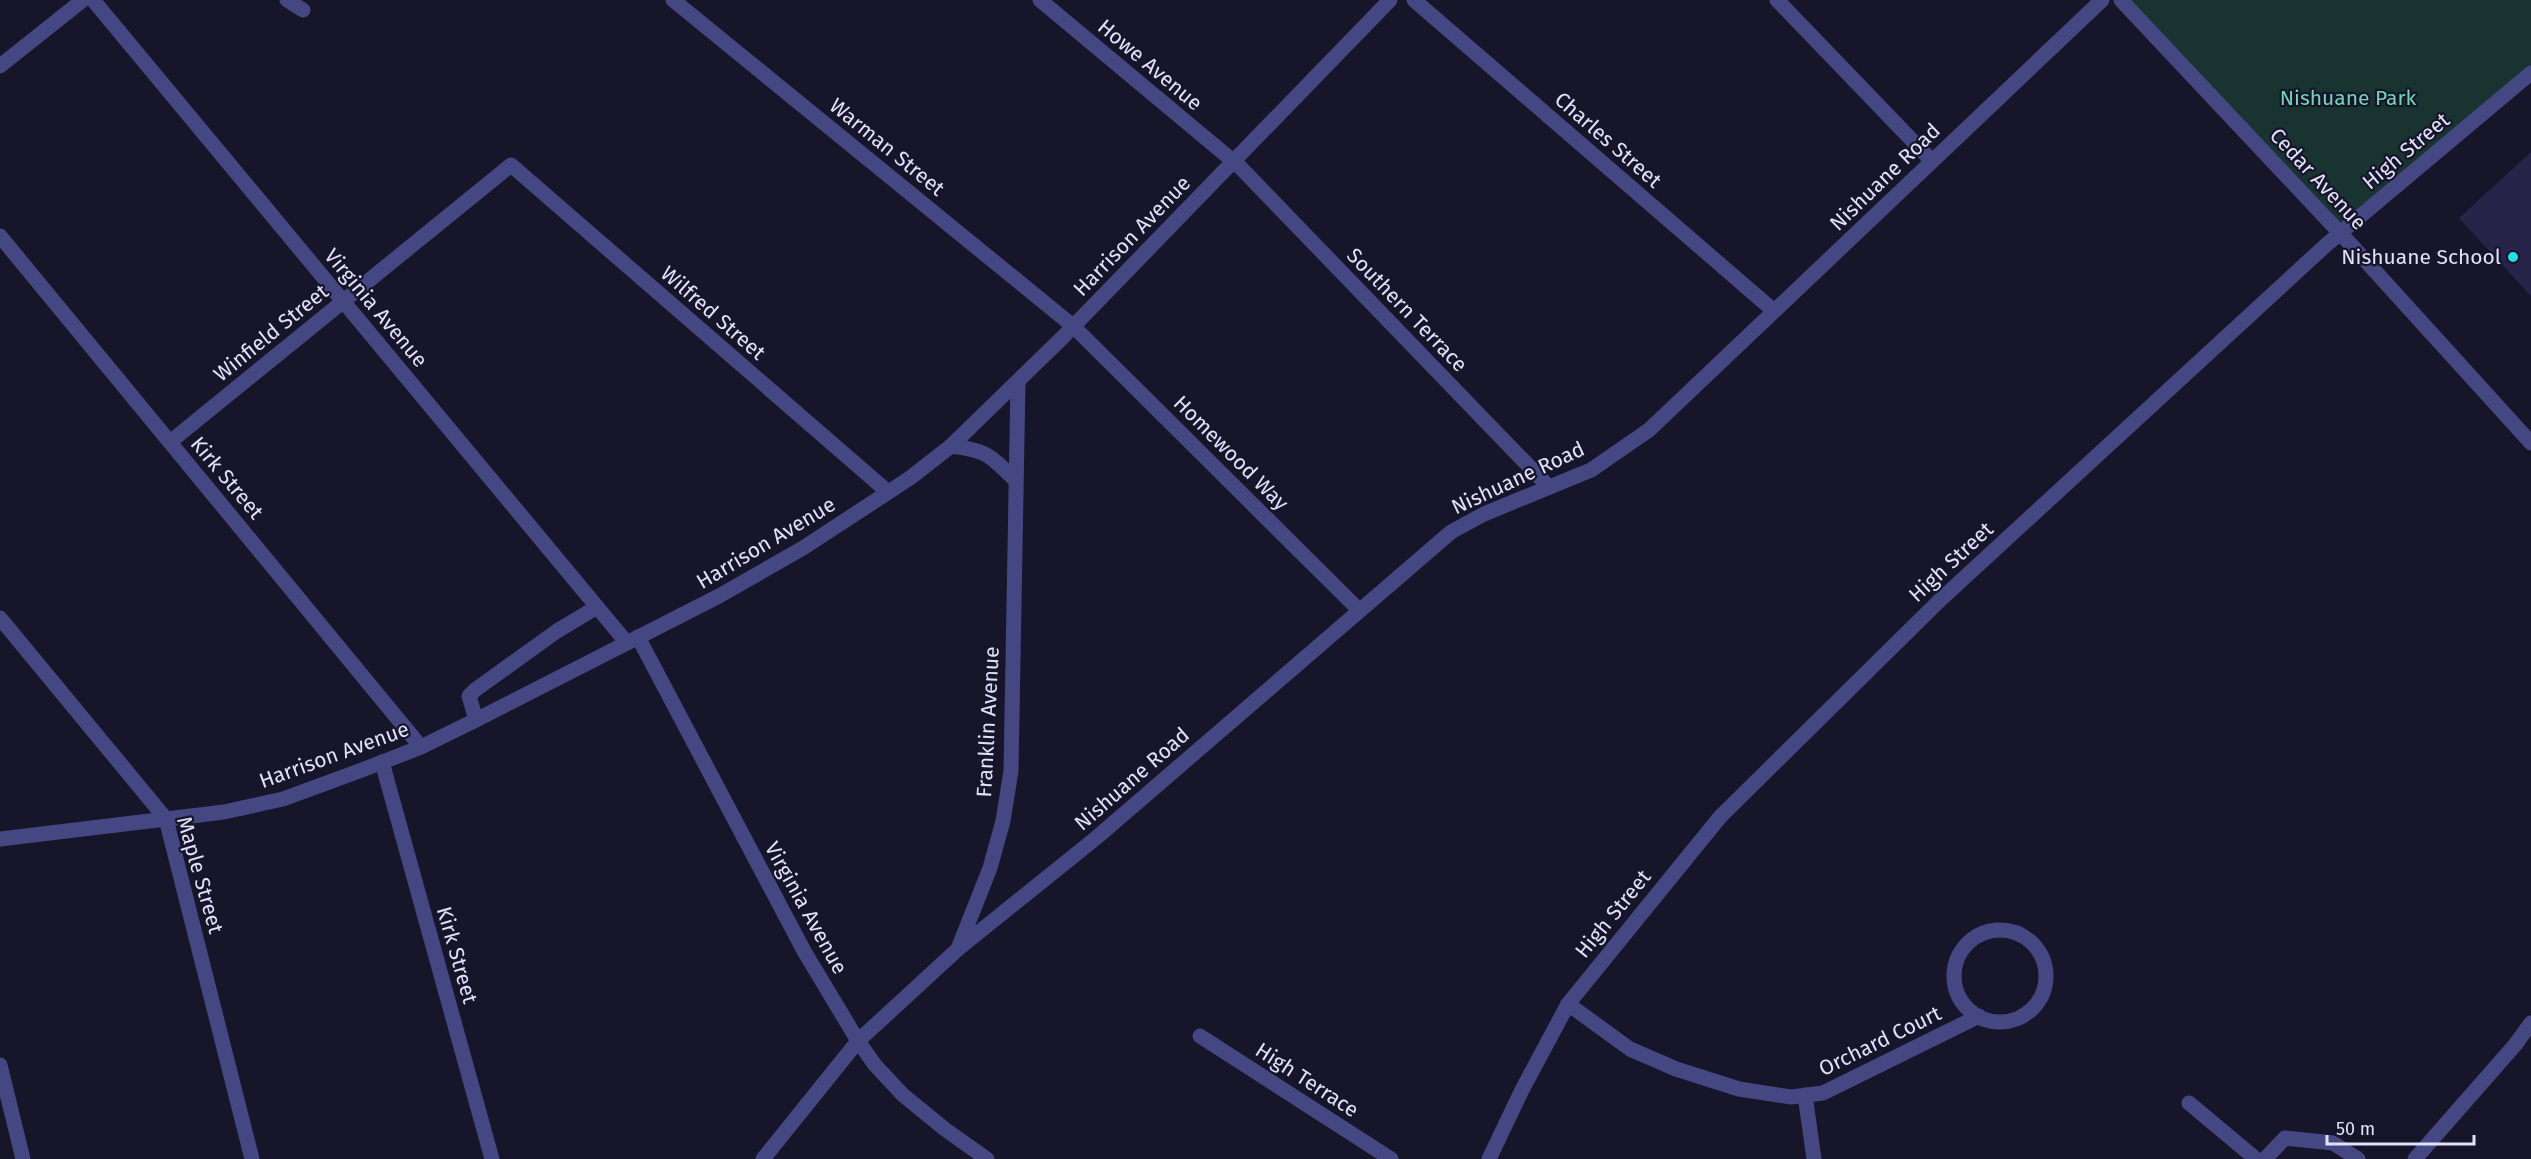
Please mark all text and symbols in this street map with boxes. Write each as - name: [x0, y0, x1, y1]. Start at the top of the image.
- street label: Howe Avenue: [1092, 14, 1208, 116]
- park label: Nishuane Park: [2280, 85, 2417, 111]
- street label: Charles Street: [1549, 86, 1667, 194]
- street label: Warman Street: [824, 93, 950, 202]
- street label: High Street: [2357, 107, 2455, 195]
- street label: Nishuane Road: [1824, 118, 1946, 236]
- street label: Cedar Avenue: [2264, 123, 2372, 235]
- street label: Harrison Avenue: [1068, 170, 1196, 302]
- street label: Virginia Avenue: [319, 243, 433, 373]
- street label: Southern Terrace: [1341, 243, 1473, 377]
- place label: Nishuane School: [2341, 244, 2501, 270]
- marker: Nishuane School: [2506, 250, 2520, 264]
- street label: Wilfred Street: [655, 260, 771, 366]
- street label: Winfield Street: [208, 279, 334, 387]
- street label: Homewood Way: [1168, 390, 1294, 516]
- street label: Kirk Street: [185, 431, 269, 525]
- street label: Nishuane Road: [1447, 436, 1589, 520]
- street label: Harrison Avenue: [692, 491, 840, 595]
- street label: High Street: [1903, 516, 1999, 608]
- street label: Franklin Avenue: [971, 646, 1005, 798]
- street label: Harrison Avenue: [256, 716, 412, 794]
- street label: Nishuane Road: [1069, 722, 1195, 836]
- street label: Maple Street: [171, 814, 229, 937]
- street label: Virginia Avenue: [759, 837, 853, 979]
- street label: High Street: [1570, 864, 1657, 963]
- street label: Kirk Street: [431, 904, 483, 1007]
- street label: Orchard Court: [1815, 1000, 1946, 1082]
- street label: High Terrace: [1250, 1037, 1364, 1123]
- scale bar: [2327, 1108, 2474, 1146]
- text: 50 m: [2336, 1118, 2375, 1140]

